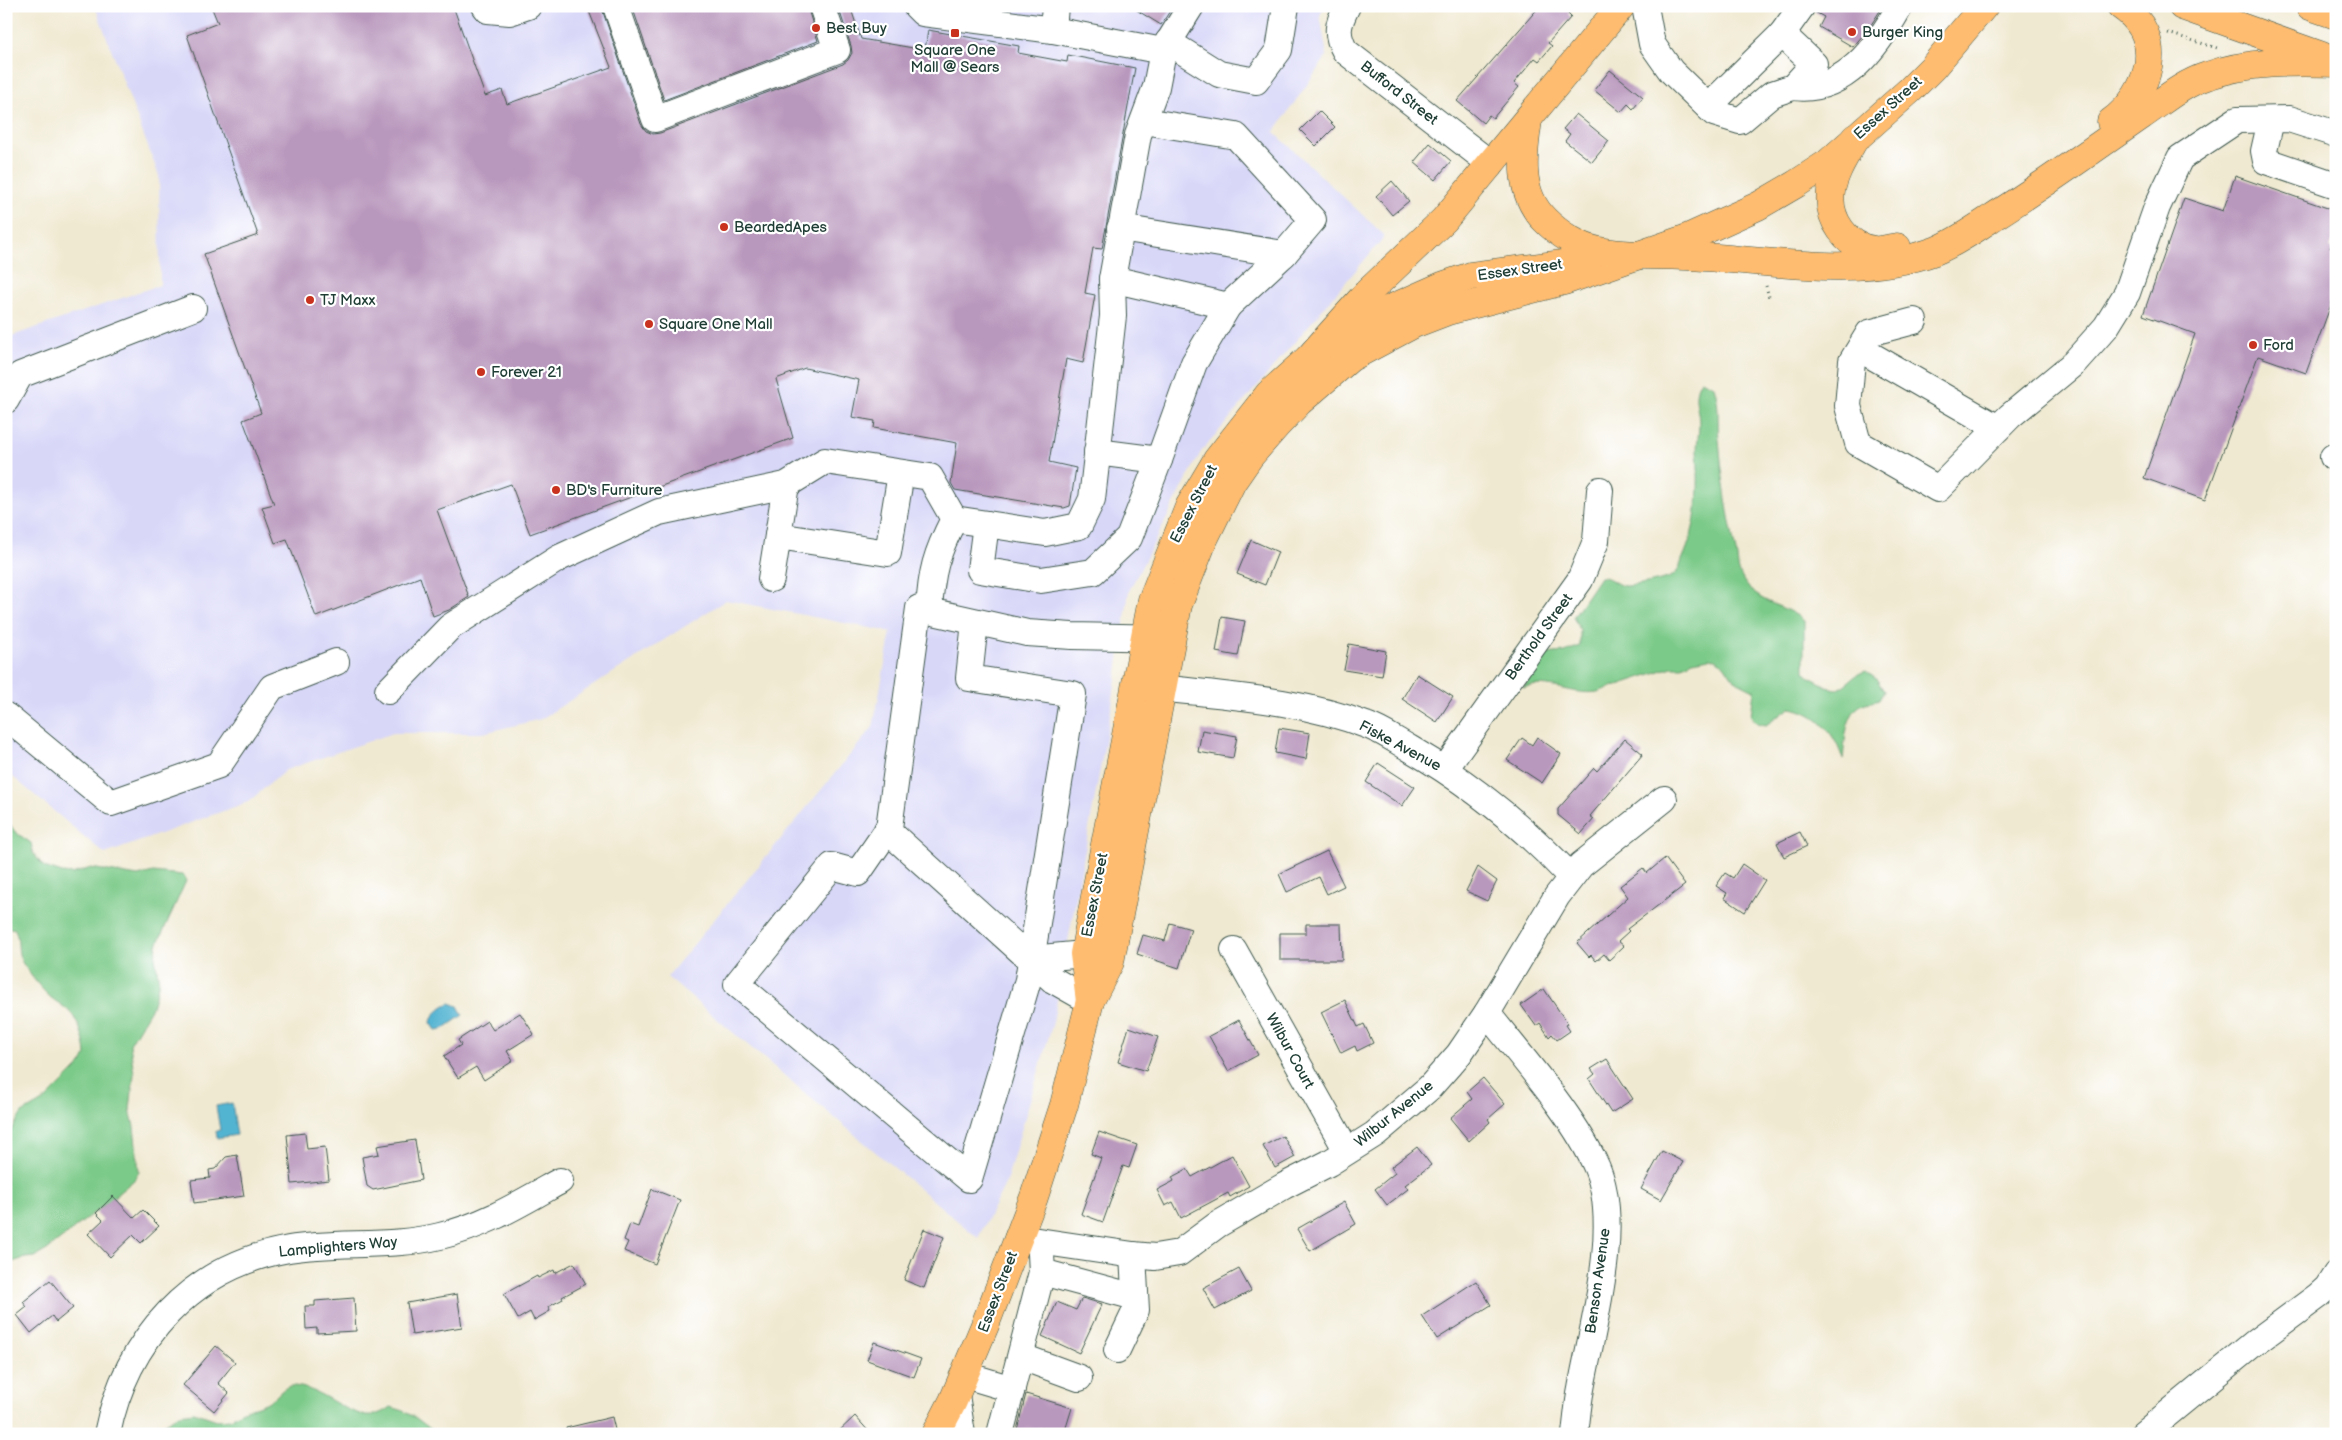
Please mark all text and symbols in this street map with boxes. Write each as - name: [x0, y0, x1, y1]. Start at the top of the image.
- place label: Best Buy: [826, 19, 887, 38]
- marker: Best Buy: [810, 22, 822, 34]
- place label: Burger King: [1862, 23, 1943, 42]
- marker: Burger King: [1846, 26, 1858, 38]
- marker: Square One Mall @ Sears: [949, 27, 961, 39]
- place label: Square One Mall @ Sears: [910, 41, 1000, 77]
- street label: Bufford Street: [1356, 57, 1442, 129]
- street label: Essex Street: [1850, 72, 1926, 144]
- place label: BeardedApes: [734, 218, 828, 237]
- marker: BeardedApes: [718, 221, 730, 233]
- street label: Essex Street: [1476, 255, 1564, 285]
- place label: TJ Maxx: [320, 291, 376, 310]
- marker: TJ Maxx: [304, 294, 316, 306]
- place label: Square One Mall: [659, 315, 773, 334]
- marker: Square One Mall: [643, 318, 655, 330]
- place label: Ford: [2263, 336, 2294, 355]
- marker: Ford: [2247, 339, 2259, 351]
- place label: Forever 21: [491, 363, 562, 382]
- marker: Forever 21: [475, 366, 487, 378]
- street label: Essex Street: [1166, 461, 1222, 546]
- place label: BD's Furniture: [566, 481, 663, 500]
- marker: BD's Furniture: [550, 484, 562, 496]
- street label: Berthold Street: [1501, 589, 1577, 684]
- street label: Fiske Avenue: [1356, 716, 1444, 776]
- street label: Essex Street: [1078, 851, 1113, 939]
- street label: Wilbur Court: [1261, 1010, 1319, 1092]
- street label: Wilbur Avenue: [1351, 1076, 1437, 1152]
- street label: Benson Avenue: [1581, 1227, 1615, 1335]
- street label: Lamplighters Way: [278, 1232, 398, 1262]
- street label: Essex Street: [974, 1248, 1022, 1335]

